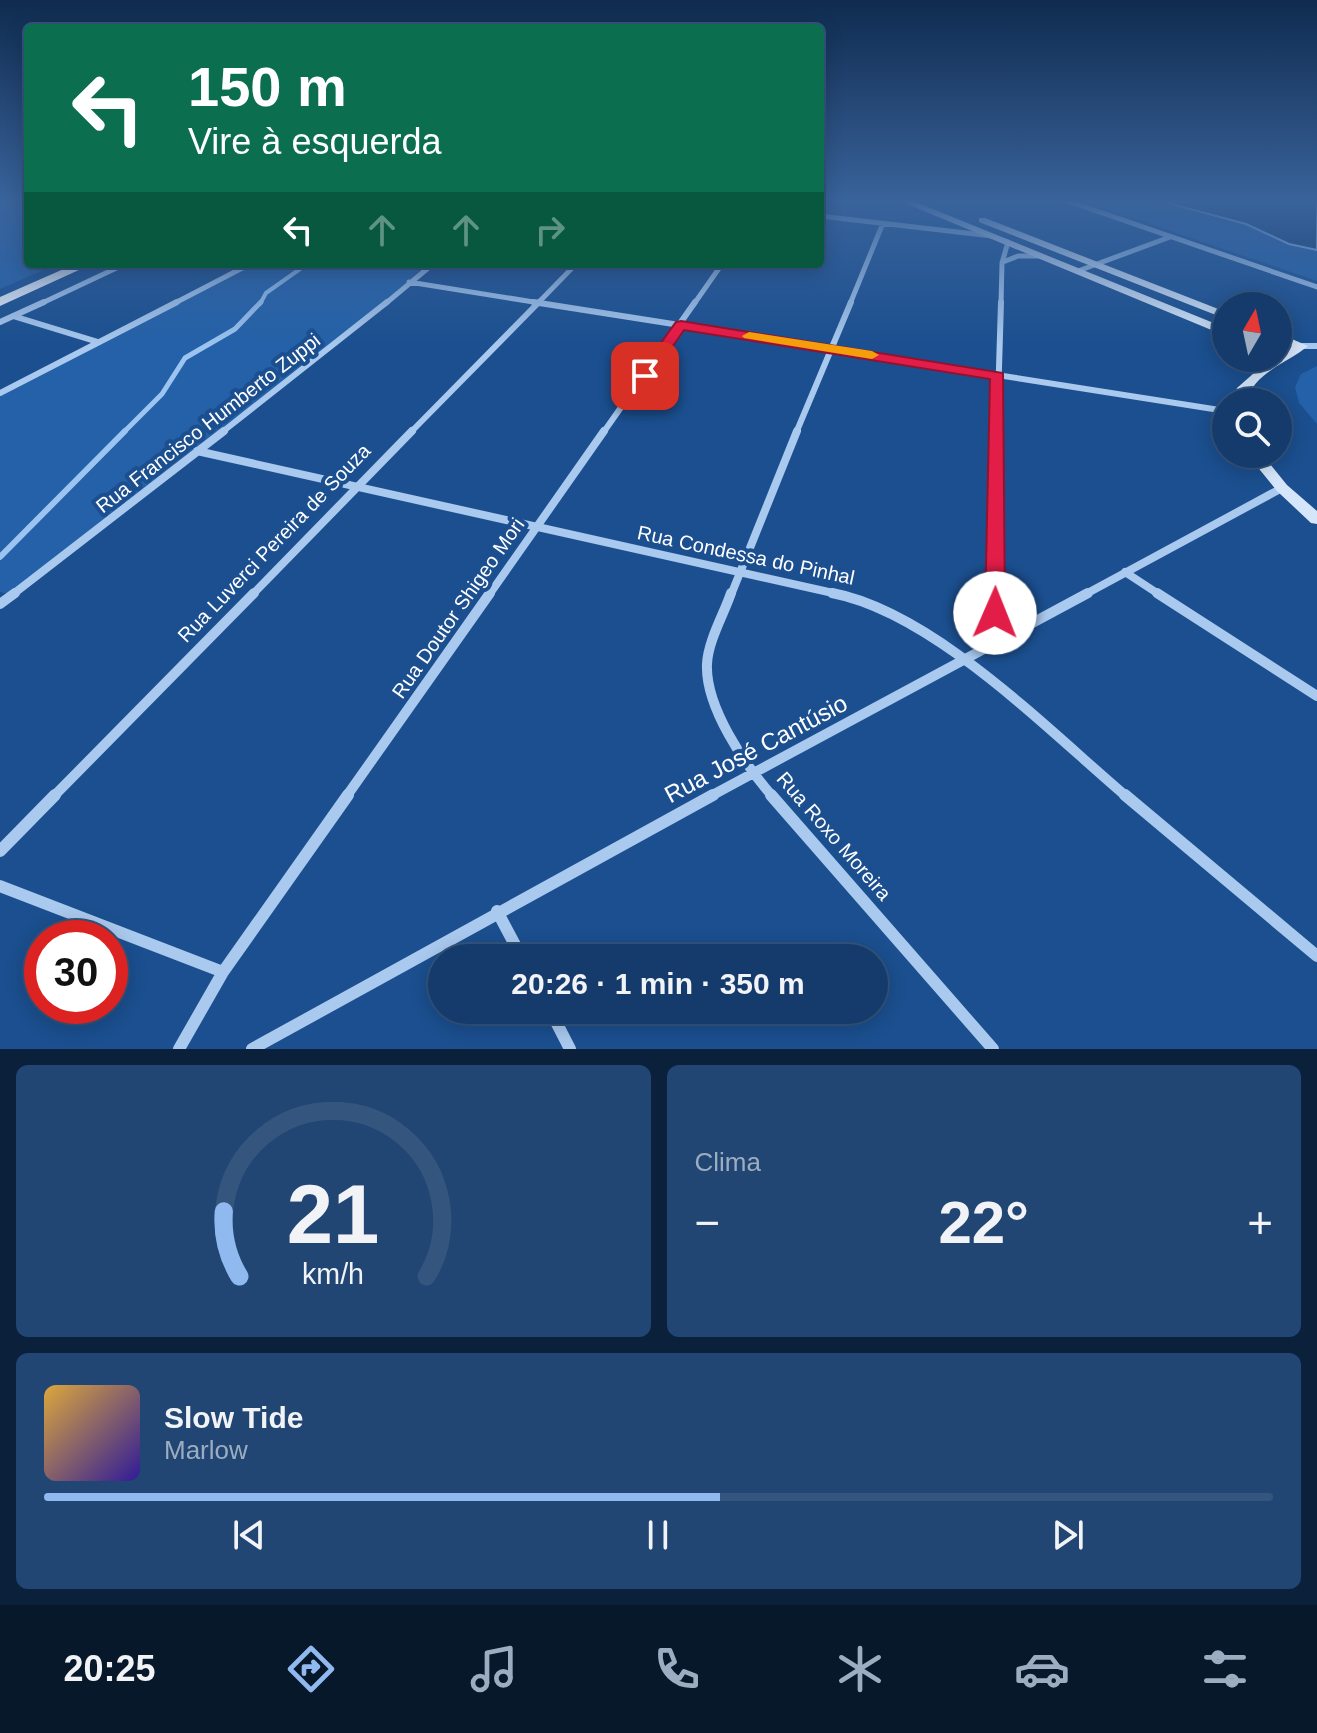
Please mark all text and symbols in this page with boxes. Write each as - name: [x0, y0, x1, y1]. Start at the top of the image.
- text: 150 m: [188, 55, 347, 118]
- icon: left: [56, 56, 160, 160]
- text: Vire à esquerda: [188, 121, 442, 162]
- icon: left: [276, 208, 320, 252]
- icon: ahead: [360, 208, 404, 252]
- icon: ahead: [444, 208, 488, 252]
- icon: right: [528, 208, 572, 252]
- north arrow: [1212, 292, 1292, 372]
- map controls: [1212, 292, 1292, 468]
- street label: Rua Francisco Humberto Zuppi: [92, 329, 324, 517]
- pin: [611, 342, 679, 410]
- icon: arrive: [623, 354, 667, 398]
- button: search: [1212, 388, 1292, 468]
- street label: Rua Luverci Pereira de Souza: [173, 439, 375, 647]
- street label: Rua Doutor Shigeo Mori: [387, 514, 529, 702]
- street label: Rua Condessa do Pinhal: [635, 521, 857, 589]
- position arrow: [953, 571, 1037, 655]
- street label: Rua José Cantúsio: [660, 689, 852, 808]
- street label: Rua Roxo Moreira: [772, 768, 896, 905]
- speed limit sign: 30: [24, 920, 128, 1024]
- text: 20:26 · 1 min · 350 m: [511, 967, 805, 1000]
- text: Clima: [695, 1147, 761, 1177]
- text: 21: [287, 1168, 380, 1261]
- text: 22°: [938, 1189, 1029, 1256]
- text: −: [695, 1198, 720, 1247]
- text: +: [1247, 1198, 1273, 1247]
- text: km/h: [302, 1258, 364, 1290]
- text: Slow Tide: [164, 1401, 303, 1434]
- text: Marlow: [164, 1435, 248, 1465]
- icon: previous: [227, 1513, 271, 1557]
- icon: pause: [636, 1513, 680, 1557]
- icon: next: [1046, 1513, 1090, 1557]
- icon: directions: [283, 1641, 339, 1697]
- icon: music: [466, 1641, 522, 1697]
- icon: phone: [649, 1641, 705, 1697]
- icon: climate: [832, 1641, 888, 1697]
- icon: car: [1014, 1641, 1070, 1697]
- icon: filters: [1197, 1641, 1253, 1697]
- text: 20:25: [63, 1648, 156, 1689]

